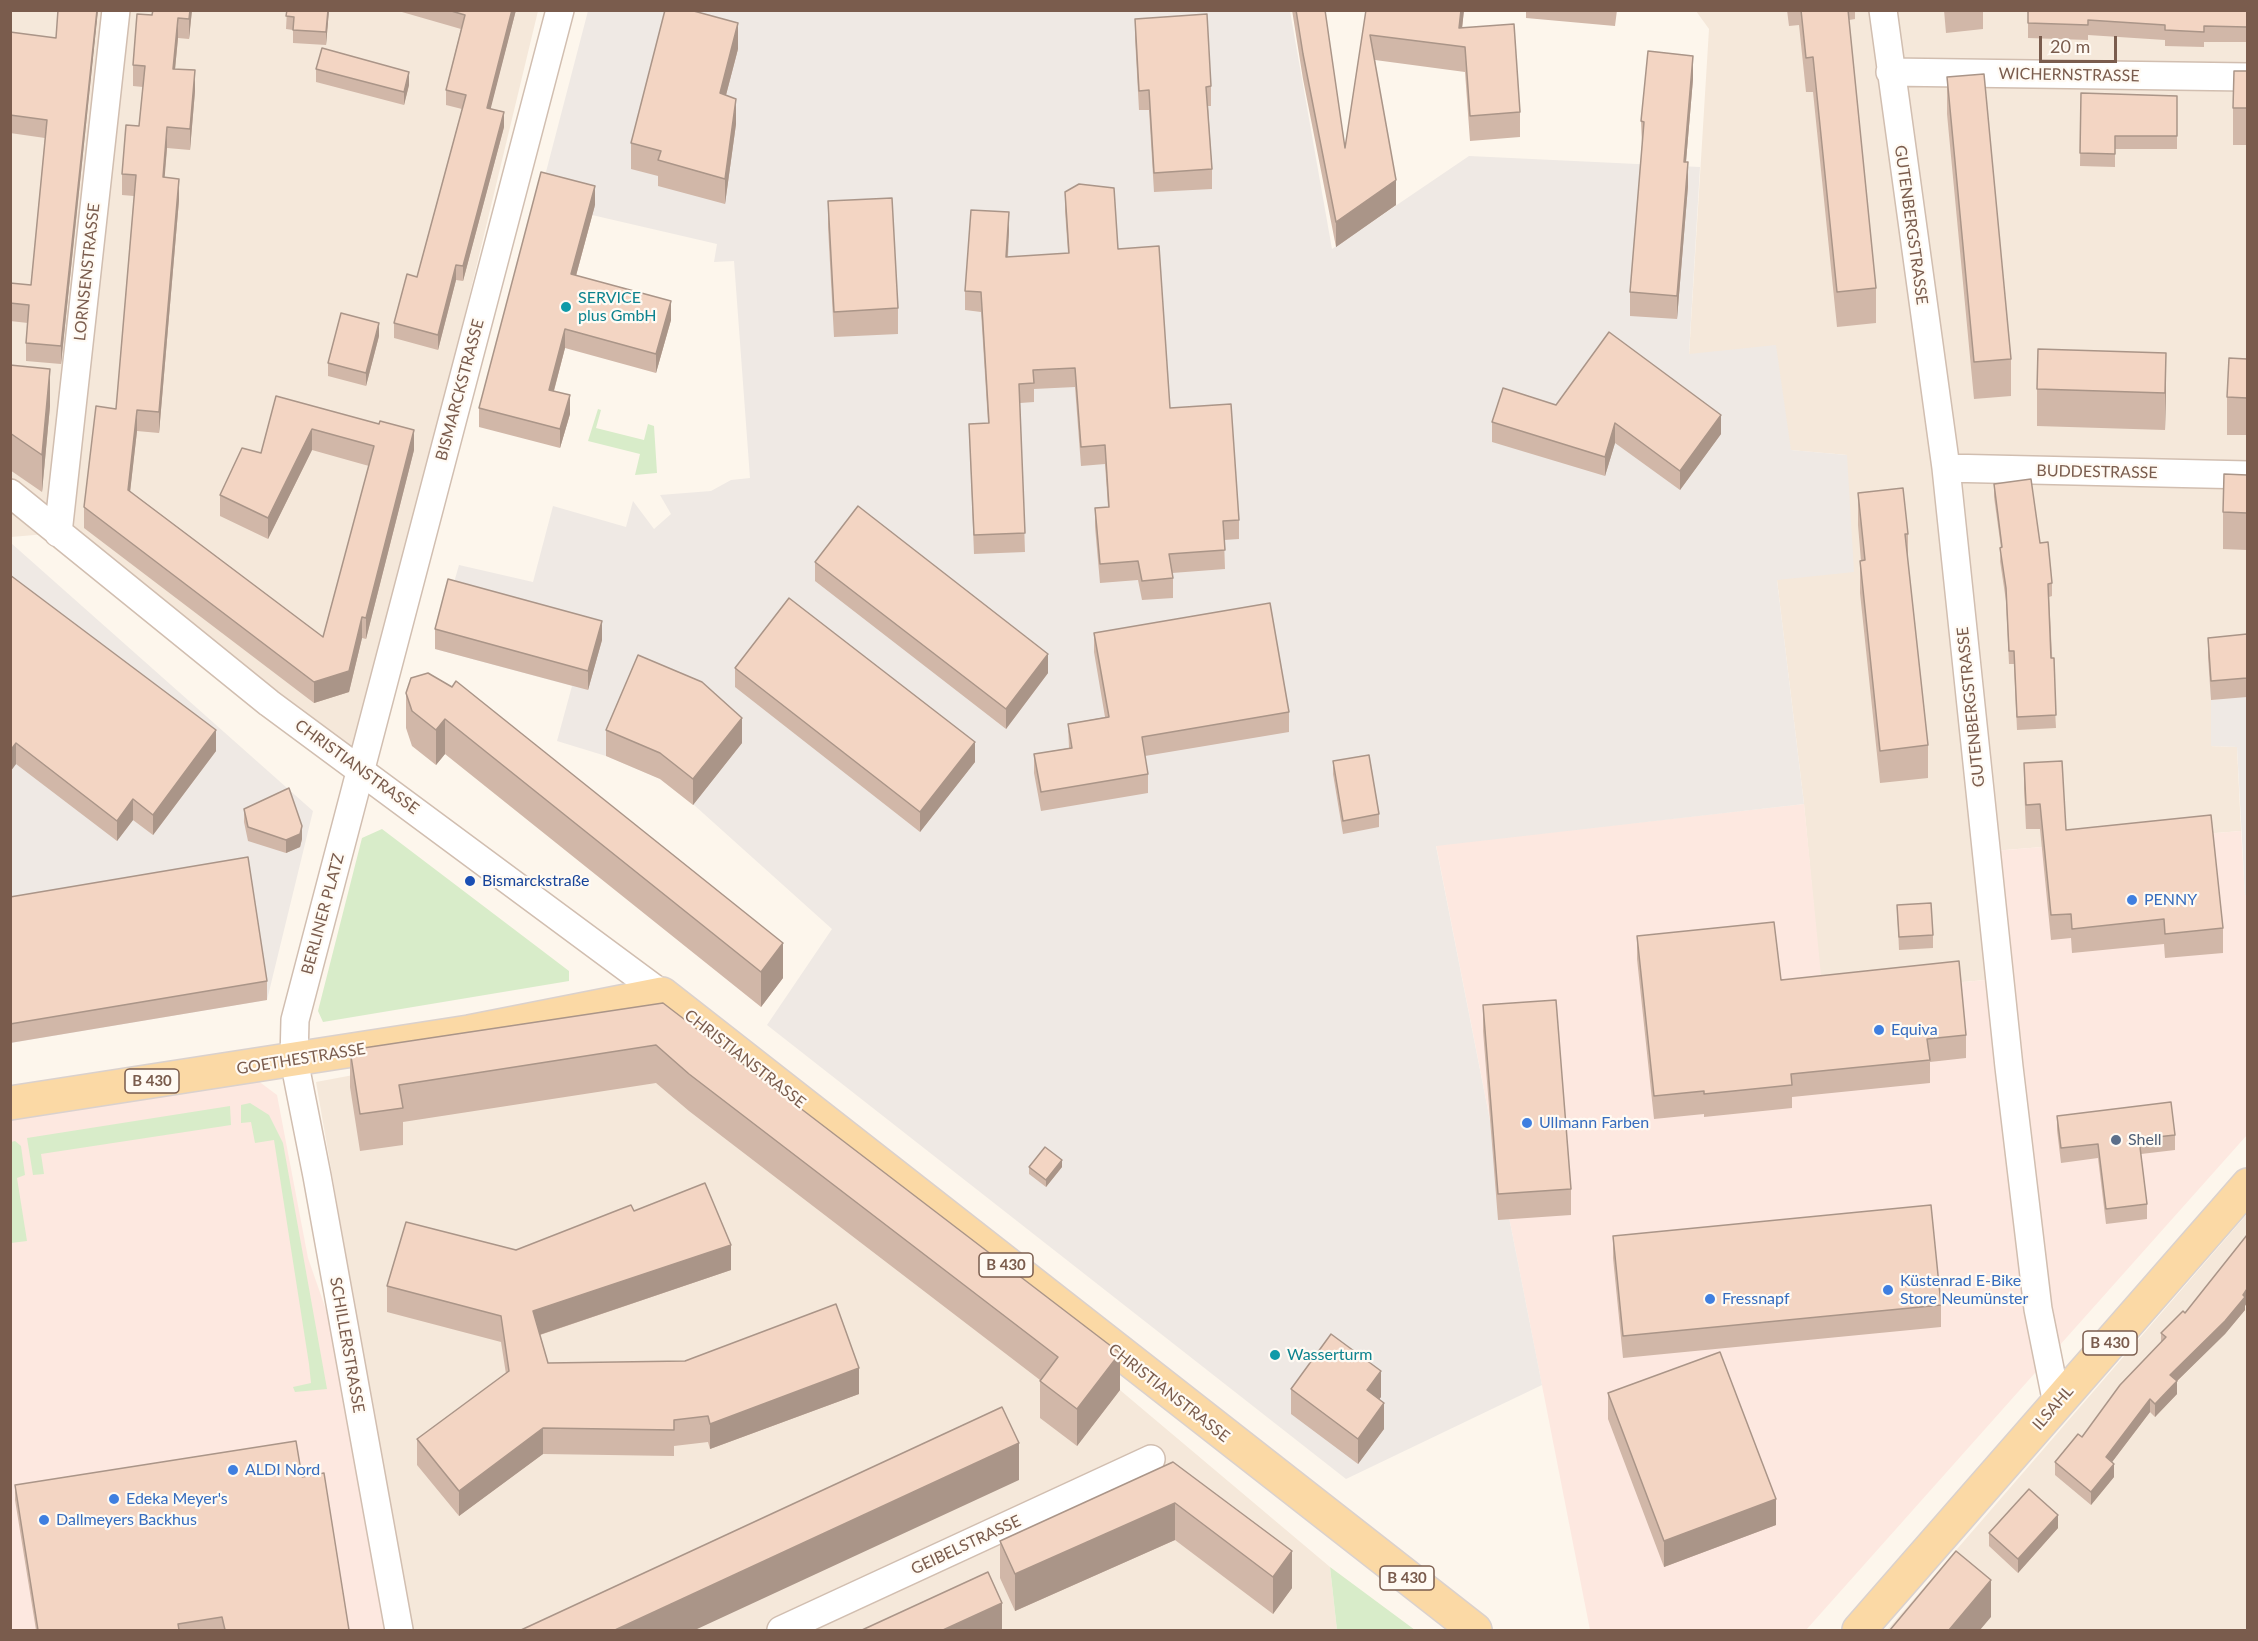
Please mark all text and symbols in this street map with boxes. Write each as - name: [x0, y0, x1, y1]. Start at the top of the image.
- scale bar: [2042, 24, 2120, 62]
- text: 20 m: [2050, 35, 2090, 57]
- street label: WICHERNSTRASSE: [1998, 64, 2140, 86]
- street label: GUTENBERGSTRASSE: [1890, 144, 1932, 306]
- street label: LORNSENSTRASSE: [70, 202, 104, 342]
- place label: SERVICE plus GmbH: [578, 288, 656, 326]
- marker: SERVICE plus GmbH: [559, 300, 573, 314]
- street label: BISMARCKSTRASSE: [432, 317, 488, 463]
- street label: BUDDESTRASSE: [2036, 461, 2158, 483]
- street label: GUTENBERGSTRASSE: [1953, 626, 1989, 788]
- street label: CHRISTIANSTRASSE: [291, 716, 423, 818]
- street label: BERLINER PLATZ: [298, 851, 348, 977]
- place label: Bismarckstraße: [482, 871, 589, 891]
- marker: Bismarckstraße: [463, 874, 477, 888]
- place label: PENNY: [2144, 890, 2197, 910]
- marker: PENNY: [2125, 893, 2139, 907]
- street label: CHRISTIANSTRASSE: [681, 1006, 809, 1112]
- place label: Equiva: [1891, 1020, 1938, 1040]
- marker: Equiva: [1872, 1023, 1886, 1037]
- street label: GOETHESTRASSE: [235, 1039, 367, 1079]
- road number: B 430: [125, 1069, 179, 1093]
- place label: Ullmann Farben: [1539, 1113, 1649, 1133]
- marker: Ullmann Farben: [1520, 1116, 1534, 1130]
- place label: Shell: [2128, 1130, 2161, 1150]
- marker: Shell: [2109, 1133, 2123, 1147]
- road number: B 430: [979, 1253, 1033, 1277]
- place label: Küstenrad E-Bike Store Neumünster: [1900, 1271, 2028, 1309]
- street label: SCHILLERSTRASSE: [326, 1276, 368, 1414]
- marker: Küstenrad E-Bike Store Neumünster: [1881, 1283, 1895, 1297]
- place label: Fressnapf: [1722, 1289, 1789, 1309]
- marker: Fressnapf: [1703, 1292, 1717, 1306]
- road number: B 430: [2083, 1331, 2137, 1355]
- street label: CHRISTIANSTRASSE: [1105, 1340, 1233, 1446]
- place label: Wasserturm: [1287, 1345, 1372, 1365]
- marker: Wasserturm: [1268, 1348, 1282, 1362]
- street label: ILSAHL: [2029, 1382, 2077, 1434]
- place label: ALDI Nord: [245, 1460, 320, 1480]
- marker: ALDI Nord: [226, 1463, 240, 1477]
- place label: Edeka Meyer's: [126, 1489, 228, 1509]
- marker: Edeka Meyer's: [107, 1492, 121, 1506]
- place label: Dallmeyers Backhus: [56, 1510, 197, 1530]
- street label: GEIBELSTRASSE: [908, 1511, 1024, 1579]
- marker: Dallmeyers Backhus: [37, 1513, 51, 1527]
- road number: B 430: [1380, 1566, 1434, 1590]

